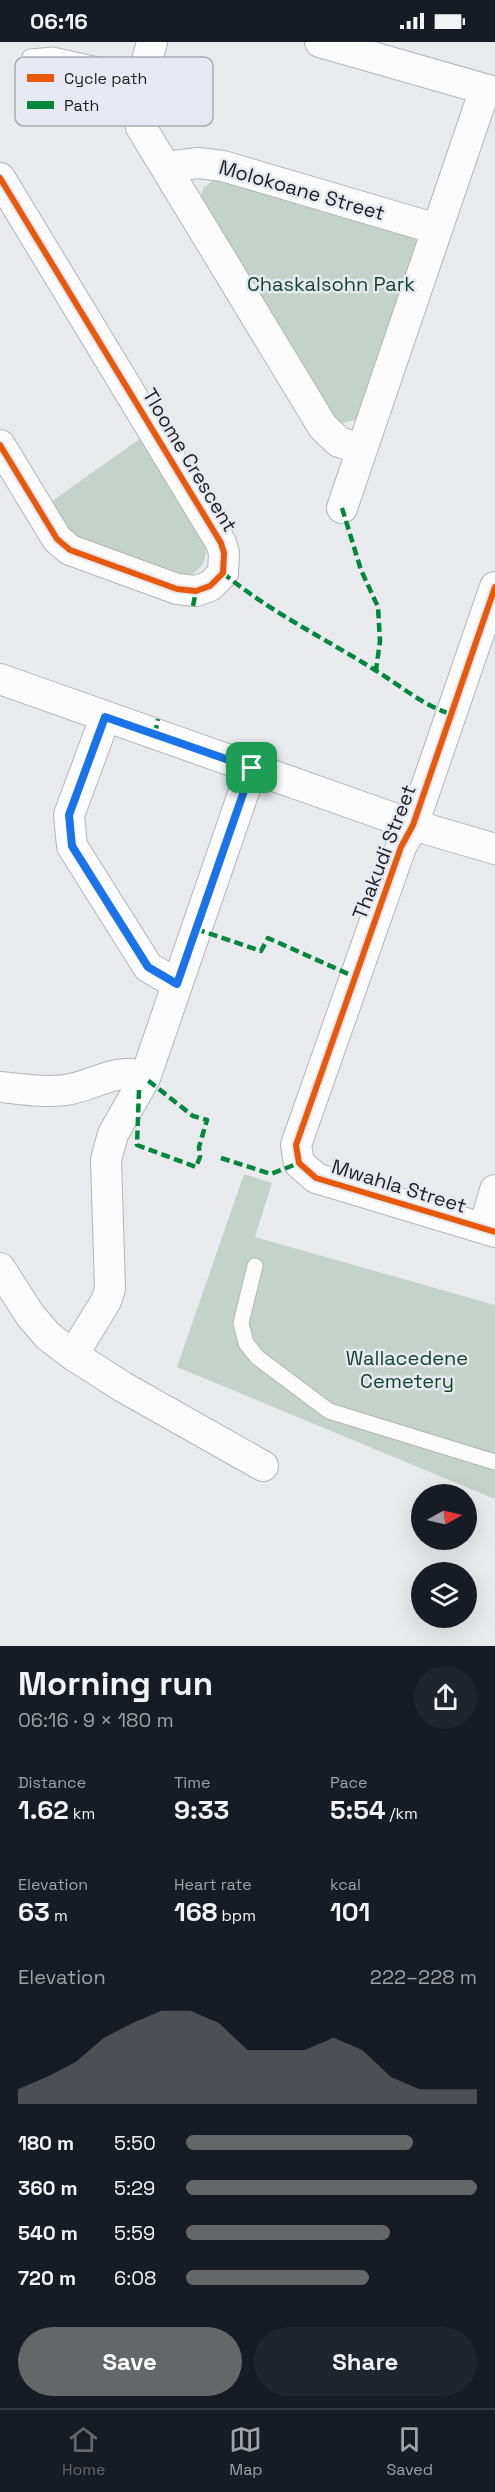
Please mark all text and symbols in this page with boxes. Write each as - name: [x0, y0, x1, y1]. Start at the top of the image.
- text: 06:16: [30, 7, 88, 35]
- legend: [15, 57, 213, 126]
- text: Cycle path: [64, 68, 147, 89]
- text: Path: [64, 95, 99, 116]
- street label: Molokoane Street: [216, 154, 388, 226]
- park label: Chaskalsohn Park: [247, 271, 415, 297]
- street label: Tloome Crescent: [137, 383, 243, 537]
- pin: [226, 742, 277, 793]
- icon: arrive: [235, 751, 268, 784]
- street label: Thakudi Street: [346, 781, 422, 923]
- street label: Mwahla Street: [328, 1153, 470, 1219]
- park label: Wallacedene Cemetery: [346, 1345, 468, 1394]
- north arrow: [411, 1484, 477, 1550]
- map controls: [411, 1484, 477, 1628]
- button: layers: [411, 1562, 477, 1628]
- text: Morning run: [18, 1663, 213, 1705]
- button: share: [414, 1666, 477, 1729]
- text: 06:16 · 9 × 180 m: [18, 1707, 174, 1733]
- text: Distance: [18, 1772, 86, 1793]
- text: Time: [174, 1772, 210, 1793]
- text: Pace: [330, 1772, 367, 1793]
- text: 1.62: [18, 1793, 69, 1827]
- text: 9:33: [174, 1793, 229, 1827]
- text: 5:54: [330, 1793, 385, 1827]
- text: km: [69, 1803, 95, 1824]
- text: /km: [385, 1803, 418, 1824]
- text: Elevation: [18, 1874, 88, 1895]
- text: Heart rate: [174, 1874, 252, 1895]
- text: kcal: [330, 1874, 361, 1895]
- text: 63: [18, 1895, 50, 1929]
- text: 168: [174, 1895, 217, 1929]
- text: 101: [330, 1895, 370, 1929]
- text: m: [50, 1905, 68, 1926]
- text: bpm: [217, 1905, 256, 1926]
- text: Elevation: [18, 1964, 106, 1990]
- text: 222–228 m: [370, 1964, 477, 1990]
- text: 180 m: [18, 2130, 74, 2156]
- text: 5:50: [114, 2130, 156, 2156]
- text: 360 m: [18, 2175, 78, 2201]
- text: 5:29: [114, 2175, 155, 2201]
- text: 540 m: [18, 2220, 78, 2246]
- text: 5:59: [114, 2220, 155, 2246]
- text: 720 m: [18, 2265, 76, 2291]
- text: 6:08: [114, 2265, 157, 2291]
- button: Save: [18, 2327, 242, 2396]
- button: Share: [254, 2327, 477, 2396]
- tab: Home: [62, 2423, 106, 2480]
- tab: Map: [229, 2423, 263, 2480]
- tab: Saved: [386, 2423, 433, 2480]

